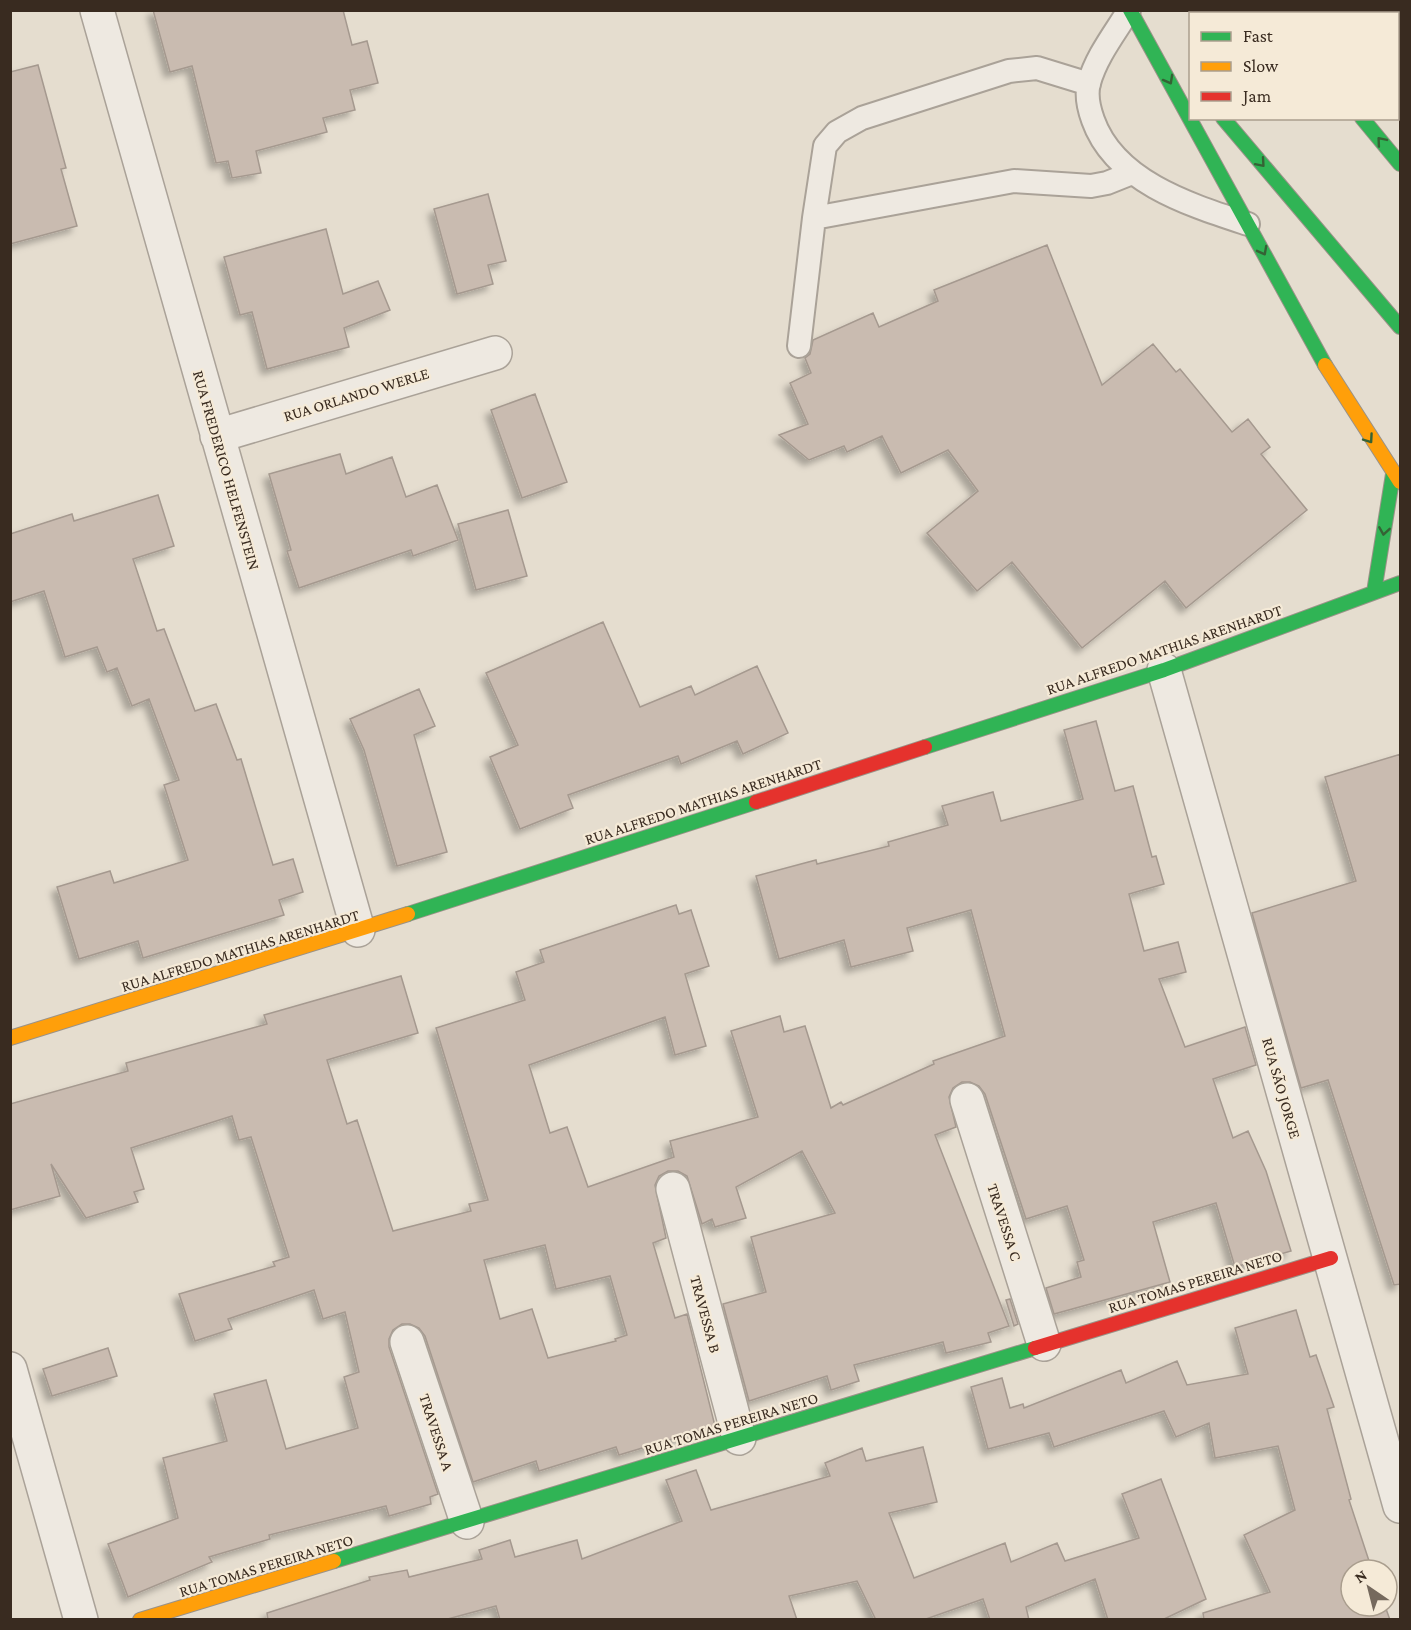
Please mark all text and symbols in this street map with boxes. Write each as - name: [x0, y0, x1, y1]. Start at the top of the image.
- legend: [1189, 12, 1399, 120]
- text: Fast: [1243, 26, 1274, 46]
- text: Slow: [1243, 56, 1279, 76]
- one-way arrow: [1161, 74, 1173, 84]
- text: Jam: [1241, 86, 1272, 106]
- one-way arrow: [1377, 137, 1388, 148]
- one-way arrow: [1253, 156, 1264, 167]
- one-way arrow: [1256, 245, 1267, 255]
- street label: RUA ORLANDO WERLE: [281, 364, 431, 425]
- street label: RUA FREDERICO HELFENSTEIN: [190, 368, 263, 572]
- one-way arrow: [1362, 432, 1373, 443]
- one-way arrow: [1379, 527, 1391, 536]
- street label: RUA ALFREDO MATHIAS ARENHARDT: [1044, 601, 1284, 698]
- street label: RUA ALFREDO MATHIAS ARENHARDT: [583, 755, 824, 848]
- street label: RUA ALFREDO MATHIAS ARENHARDT: [119, 906, 361, 995]
- street label: RUA SÃO JORGE: [1258, 1036, 1304, 1141]
- street label: TRAVESSA C: [984, 1181, 1025, 1263]
- street label: RUA TOMAS PEREIRA NETO: [1106, 1247, 1284, 1316]
- street label: TRAVESSA B: [687, 1274, 724, 1355]
- street label: RUA TOMAS PEREIRA NETO: [642, 1389, 820, 1458]
- street label: TRAVESSA A: [416, 1392, 457, 1474]
- street label: RUA TOMAS PEREIRA NETO: [177, 1531, 355, 1600]
- north arrow: [1339, 1558, 1399, 1618]
- text: N: [1351, 1566, 1370, 1586]

